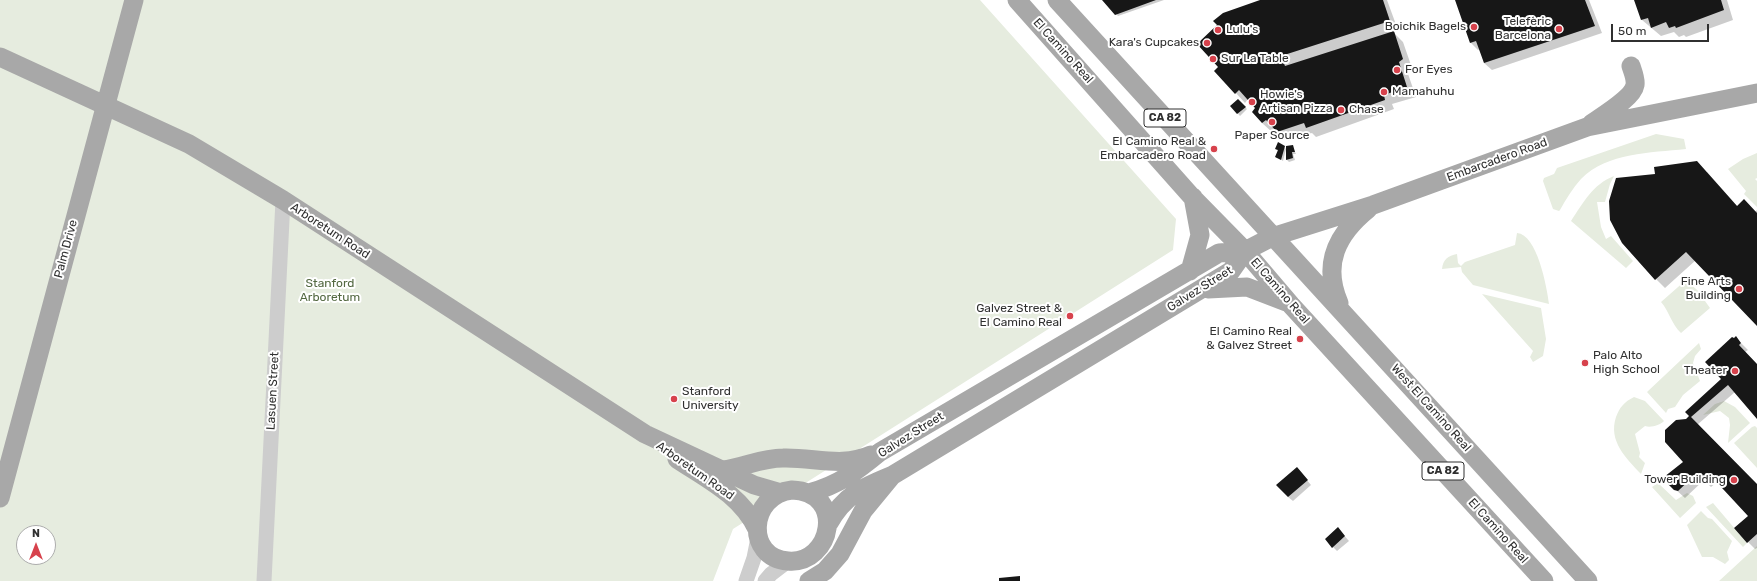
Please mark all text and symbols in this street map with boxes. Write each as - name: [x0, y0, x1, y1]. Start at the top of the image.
- place label: Telefèric Barcelona: [1495, 15, 1551, 43]
- street label: El Camino Real: [1030, 16, 1096, 86]
- scale bar: [1613, 16, 1711, 42]
- place label: Boichik Bagels: [1385, 20, 1466, 34]
- marker: Boichik Bagels: [1469, 22, 1479, 32]
- place label: Lulu's: [1226, 23, 1258, 37]
- marker: Telefèric Barcelona: [1554, 24, 1564, 34]
- text: 50 m: [1618, 24, 1646, 38]
- marker: Lulu's: [1213, 25, 1223, 35]
- place label: Kara's Cupcakes: [1109, 36, 1199, 50]
- marker: Kara's Cupcakes: [1202, 38, 1212, 48]
- place label: Sur La Table: [1221, 52, 1289, 66]
- marker: Sur La Table: [1208, 54, 1218, 64]
- place label: For Eyes: [1405, 63, 1453, 77]
- marker: For Eyes: [1392, 65, 1402, 75]
- place label: Mamahuhu: [1392, 85, 1455, 99]
- marker: Mamahuhu: [1379, 87, 1389, 97]
- place label: Howie's Artisan Pizza: [1260, 88, 1333, 116]
- marker: Howie's Artisan Pizza: [1247, 97, 1257, 107]
- place label: Chase: [1349, 103, 1384, 117]
- marker: Chase: [1336, 105, 1346, 115]
- road number: CA 82: [1144, 109, 1186, 127]
- marker: Paper Source: [1267, 117, 1277, 127]
- place label: Paper Source: [1235, 129, 1309, 143]
- place label: El Camino Real & Embarcadero Road: [1100, 135, 1206, 163]
- street label: Embarcadero Road: [1445, 135, 1549, 185]
- marker: El Camino Real & Embarcadero Road: [1209, 144, 1219, 154]
- street label: Arboretum Road: [288, 200, 372, 262]
- street label: Palm Drive: [51, 218, 81, 280]
- street label: El Camino Real: [1248, 255, 1312, 327]
- street label: Galvez Street: [1165, 263, 1235, 315]
- place label: Fine Arts Building: [1681, 275, 1731, 303]
- park label: Stanford Arboretum: [300, 277, 360, 305]
- marker: Fine Arts Building: [1734, 284, 1744, 294]
- place label: Galvez Street & El Camino Real: [976, 302, 1062, 330]
- marker: Galvez Street & El Camino Real: [1065, 311, 1075, 321]
- place label: El Camino Real & Galvez Street: [1206, 325, 1292, 353]
- marker: El Camino Real & Galvez Street: [1295, 334, 1305, 344]
- place label: Palo Alto High School: [1593, 349, 1660, 377]
- street label: Lasuen Street: [264, 352, 282, 430]
- marker: Palo Alto High School: [1580, 358, 1590, 368]
- street label: West El Camino Real: [1388, 361, 1474, 455]
- place label: Theater: [1684, 364, 1727, 378]
- marker: Theater: [1730, 366, 1740, 376]
- place label: Stanford University: [682, 385, 739, 413]
- marker: Stanford University: [669, 394, 679, 404]
- street label: Galvez Street: [876, 409, 946, 461]
- street label: Arboretum Road: [653, 439, 737, 503]
- road number: CA 82: [1422, 462, 1464, 480]
- place label: Tower Building: [1644, 473, 1726, 487]
- marker: Tower Building: [1729, 475, 1739, 485]
- street label: El Camino Real: [1465, 496, 1531, 566]
- north arrow: [16, 525, 56, 565]
- text: N: [32, 527, 40, 540]

